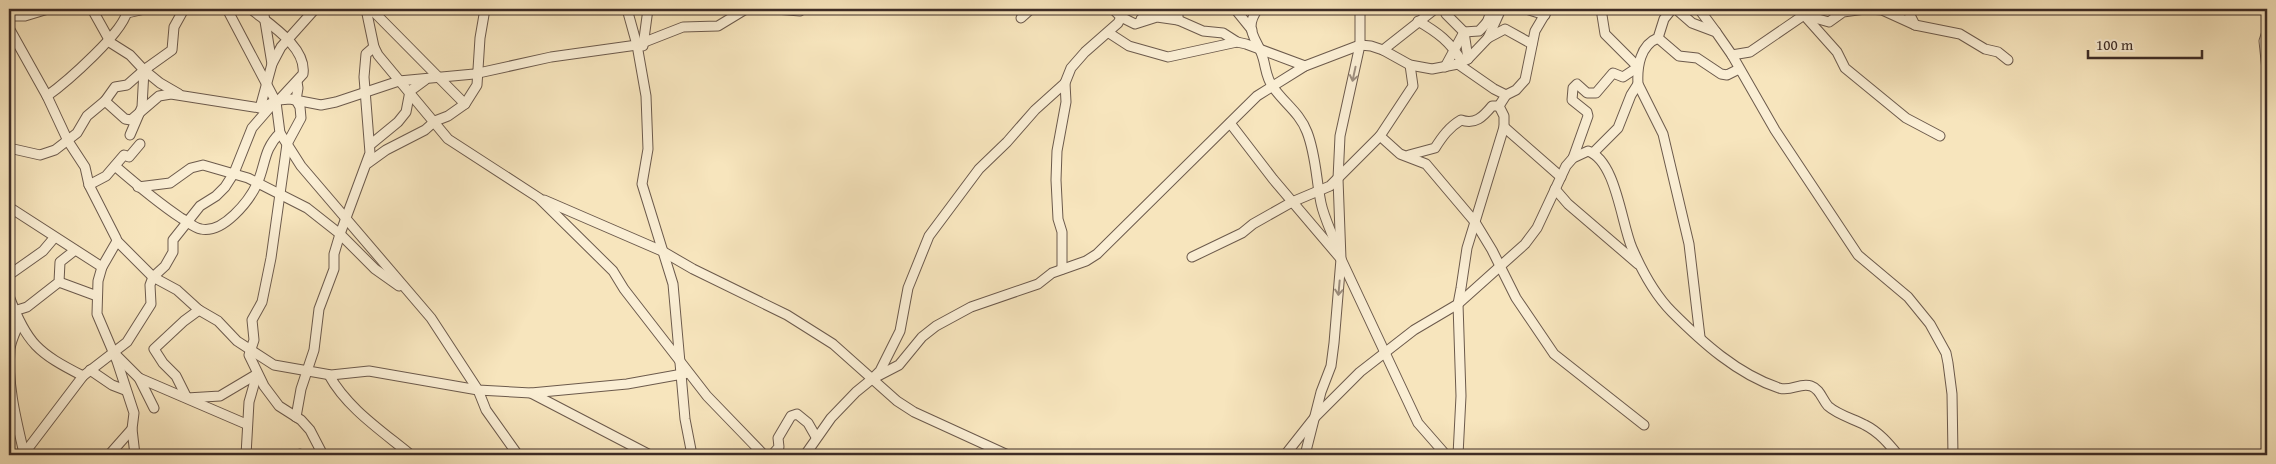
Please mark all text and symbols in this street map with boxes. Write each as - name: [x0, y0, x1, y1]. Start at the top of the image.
- scale bar: [2088, 28, 2202, 60]
- text: 100 m: [2096, 34, 2134, 55]
- one-way arrow: [1349, 66, 1358, 82]
- one-way arrow: [1334, 279, 1344, 295]

